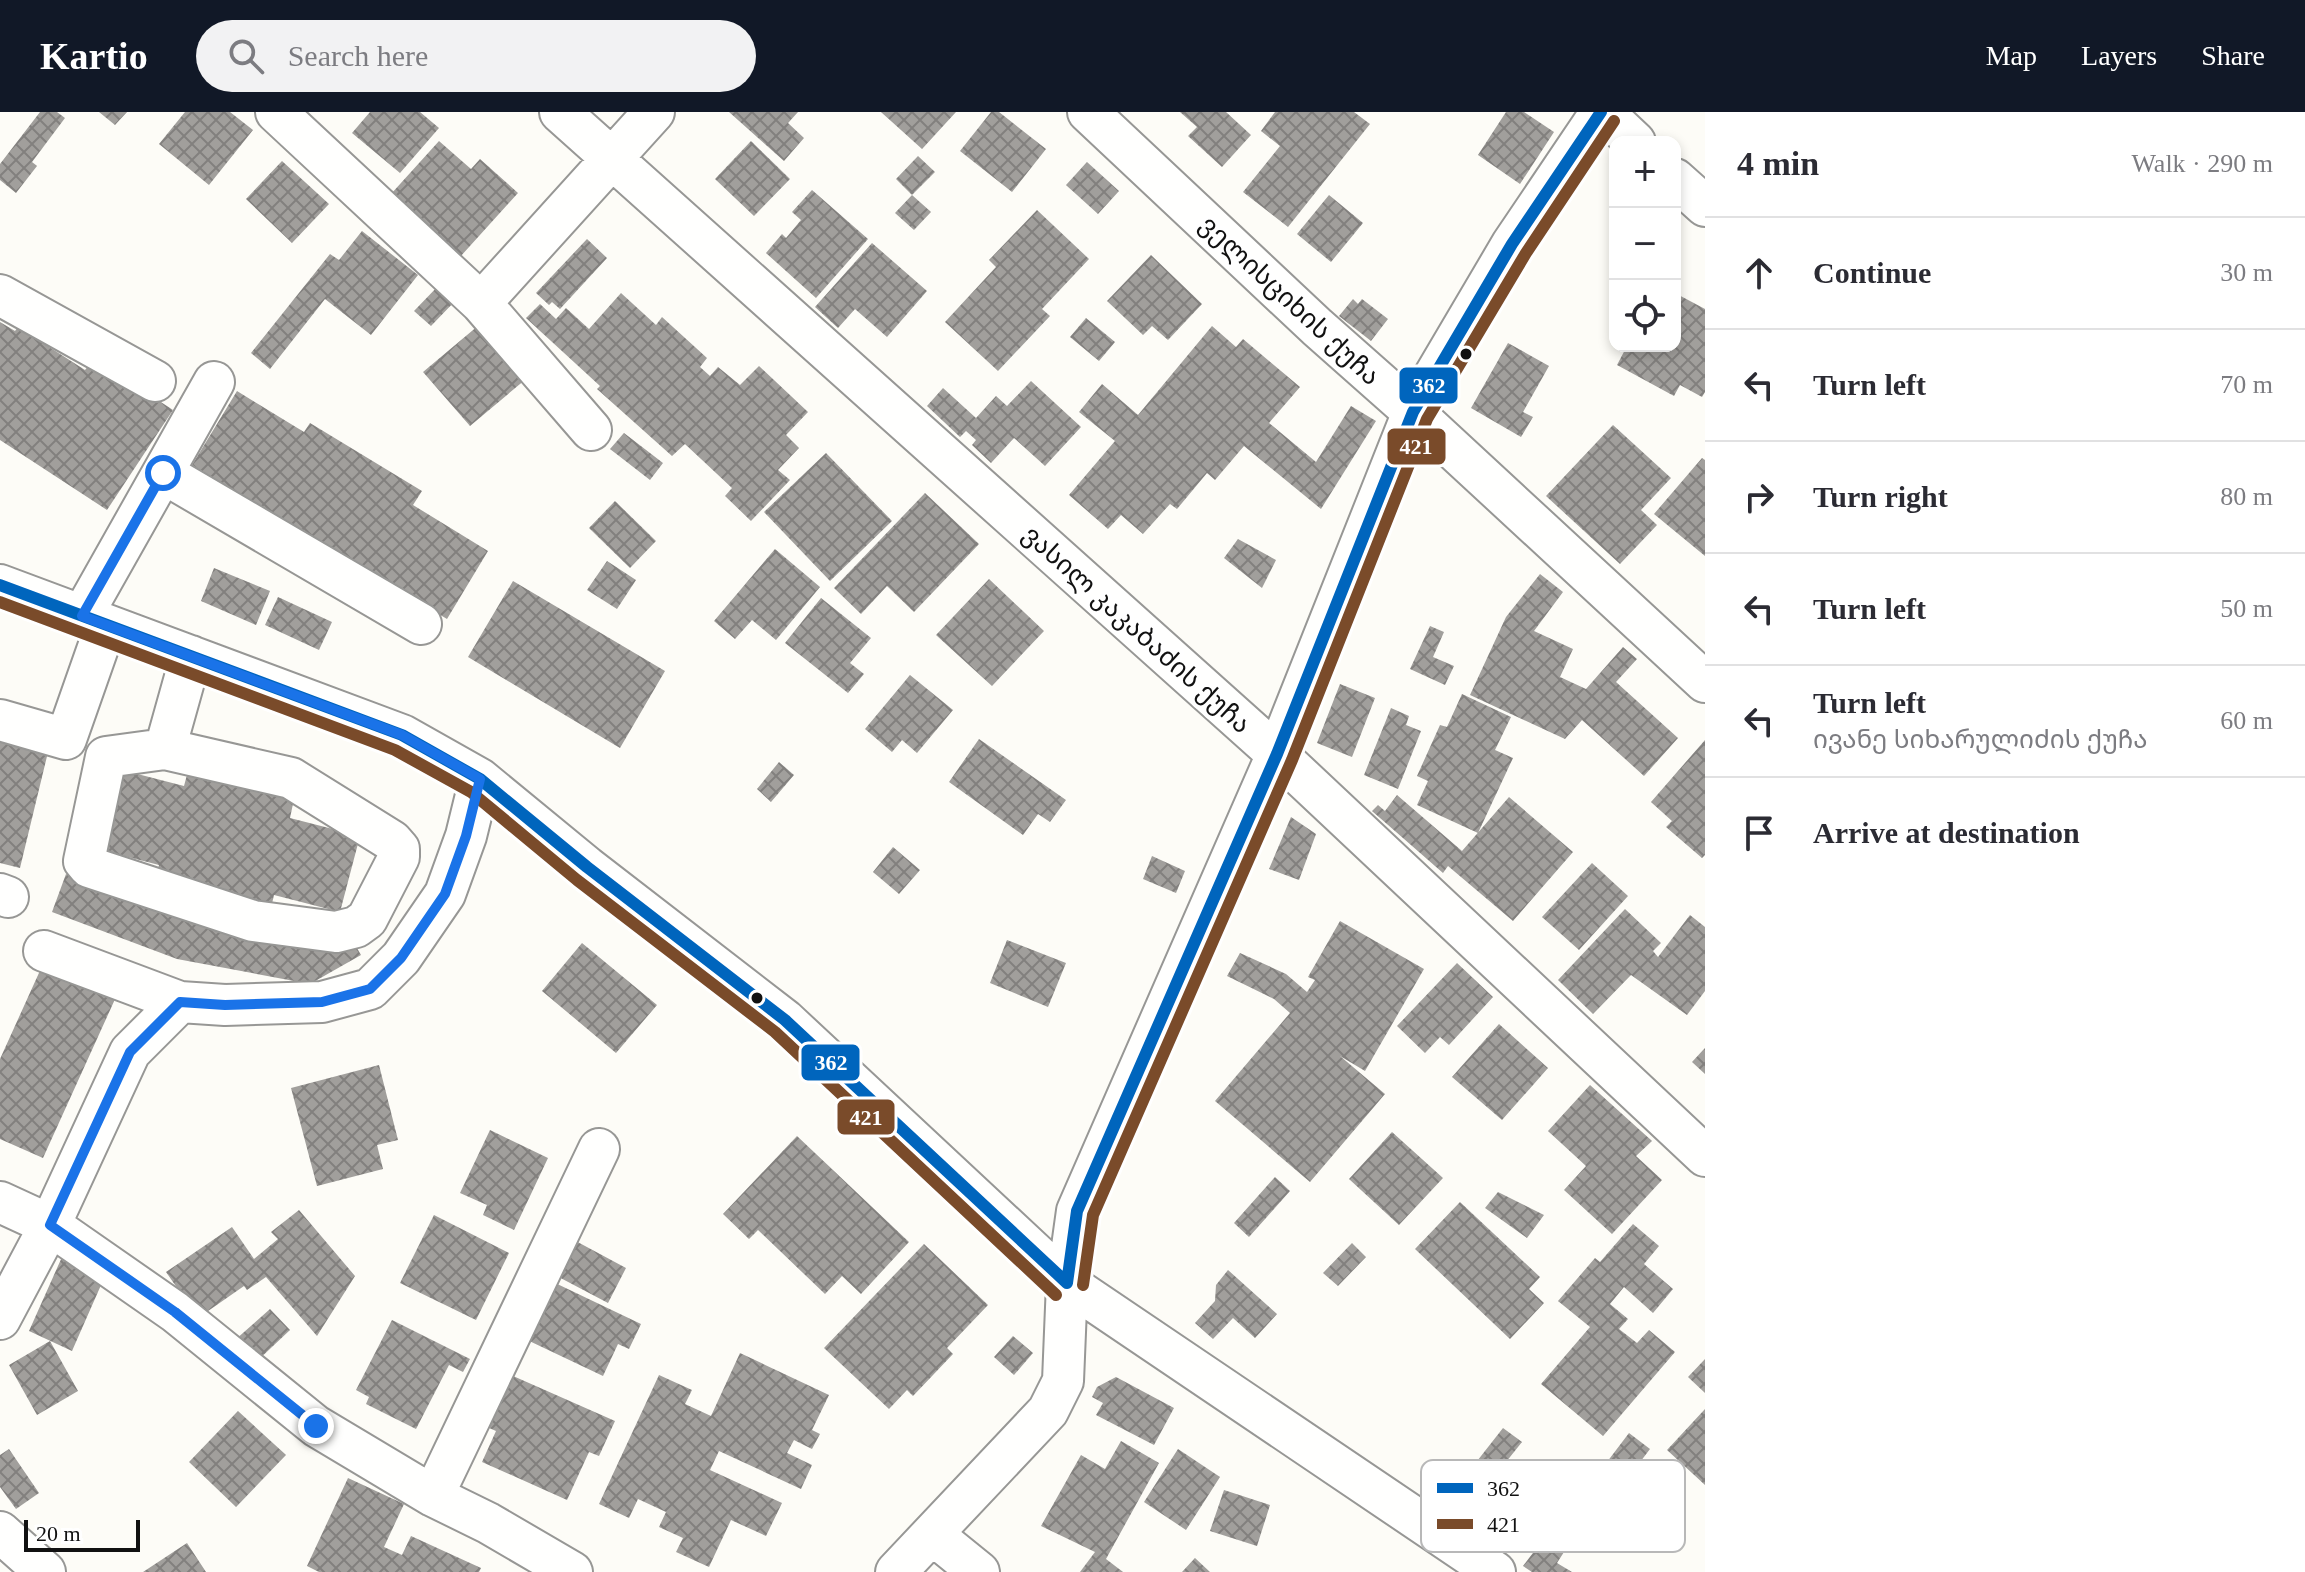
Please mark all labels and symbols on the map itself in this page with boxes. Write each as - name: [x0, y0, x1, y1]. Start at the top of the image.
- street label: ველისციხის ქუჩა: [1193, 210, 1386, 392]
- unlabelled marker: [1458, 346, 1474, 362]
- line badge: 362: [1398, 366, 1459, 405]
- text: 362: [1413, 373, 1446, 398]
- line badge: 421: [1386, 427, 1447, 466]
- text: 421: [1400, 434, 1433, 459]
- route start: [145, 455, 181, 491]
- street label: ვასილ კაკაბაძის ქუჩა: [1016, 520, 1256, 740]
- unlabelled marker: [749, 990, 765, 1006]
- line badge: 362: [800, 1043, 861, 1082]
- text: 362: [815, 1050, 848, 1075]
- line badge: 421: [836, 1098, 896, 1136]
- text: 421: [850, 1105, 883, 1130]
- route end: [298, 1408, 334, 1444]
- legend: [1421, 1460, 1685, 1552]
- text: 362: [1487, 1476, 1520, 1501]
- text: 421: [1487, 1512, 1520, 1537]
- scale bar: [24, 1516, 140, 1552]

